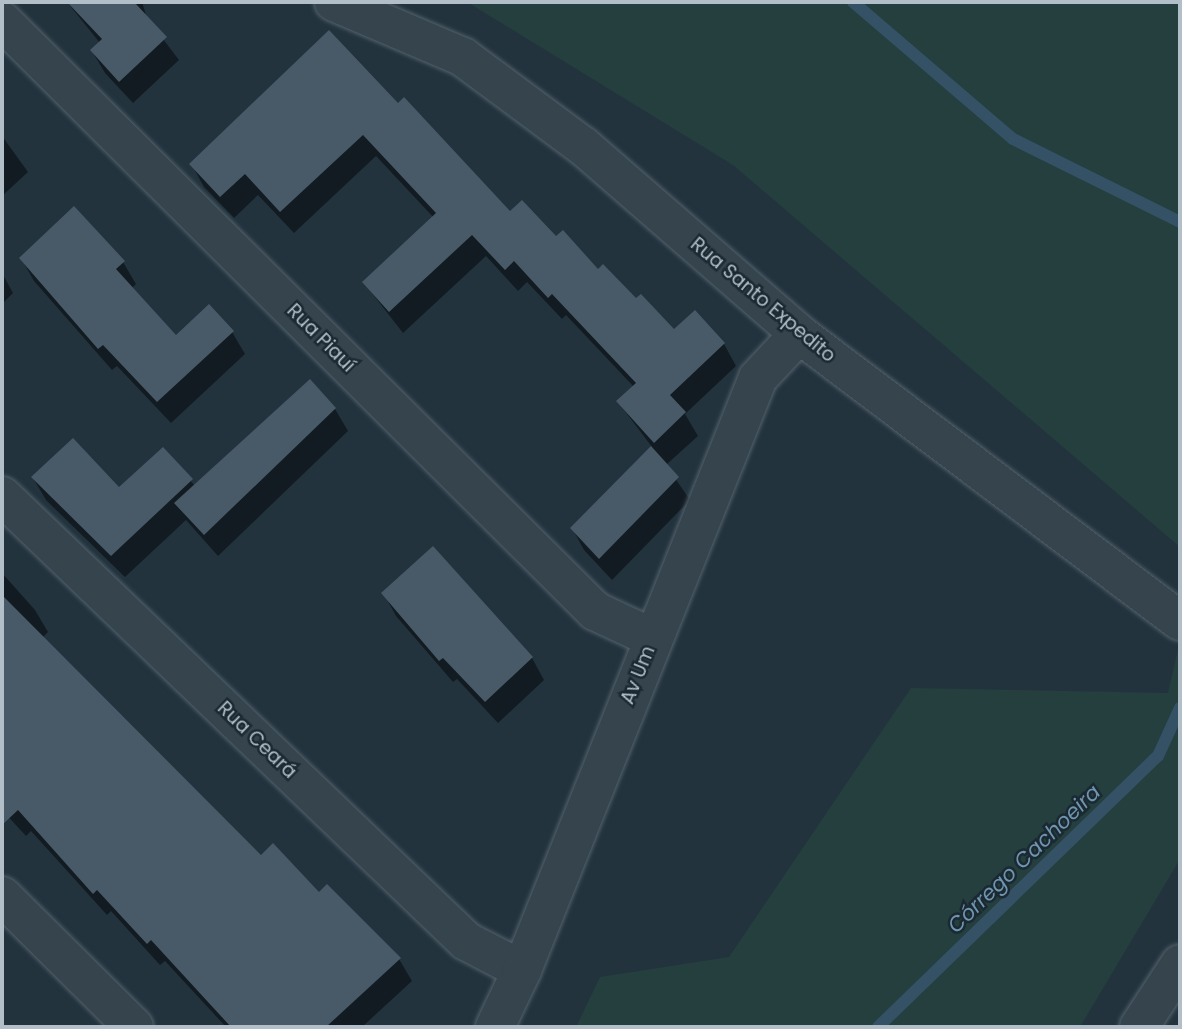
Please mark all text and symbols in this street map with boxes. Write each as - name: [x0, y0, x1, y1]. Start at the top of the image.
- street label: Rua Santo Expedito: [686, 233, 840, 367]
- street label: Rua Piauí: [282, 299, 360, 377]
- street label: Av Um: [616, 642, 660, 708]
- street label: Rua Ceará: [213, 697, 301, 783]
- water label: Córrego Cachoeira: [942, 780, 1106, 938]

